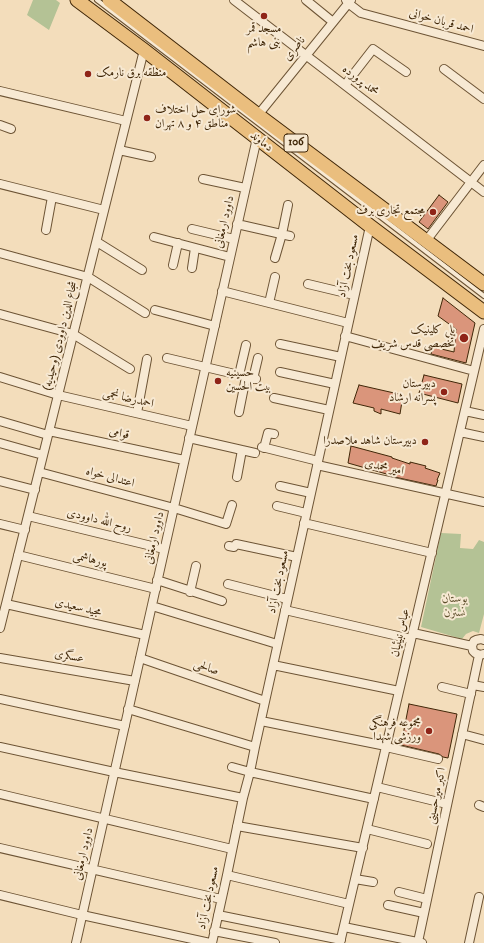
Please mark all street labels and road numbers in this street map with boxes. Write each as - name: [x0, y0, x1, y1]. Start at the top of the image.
- street label: احمد قربان خوانی: [407, 6, 475, 38]
- street label: ناصری: [281, 34, 309, 64]
- street label: محمد پرورده: [339, 63, 381, 99]
- street label: دماوند: [247, 128, 275, 156]
- road number: 106: [284, 134, 308, 152]
- street label: داوود ارمغانی: [212, 194, 238, 250]
- street label: مسعود بخت آزاد: [335, 233, 363, 299]
- street label: شجاع الدین داوودی (وحیدیه): [40, 280, 82, 392]
- street label: احمدرضا نجمی: [101, 386, 155, 412]
- street label: قوامی: [107, 425, 131, 443]
- street label: امیر محمدی: [363, 457, 405, 479]
- street label: اعتدالی خواه: [84, 465, 136, 491]
- street label: روح الله داوودی: [65, 506, 133, 536]
- street label: داوود ارمغانی: [142, 510, 168, 566]
- street label: پورهاشمی: [71, 549, 109, 571]
- street label: مسعود بخت آزاد: [265, 549, 293, 615]
- street label: مجید سعیدی: [53, 596, 103, 620]
- street label: عباس نبیئیان: [388, 607, 414, 659]
- street label: عسگری: [53, 647, 85, 667]
- street label: صالحی: [191, 657, 221, 679]
- street label: اکبر میرحسینی: [424, 766, 450, 826]
- street label: داوود ارمغانی: [71, 826, 97, 882]
- street label: مسعود بخت آزاد: [195, 865, 223, 931]

